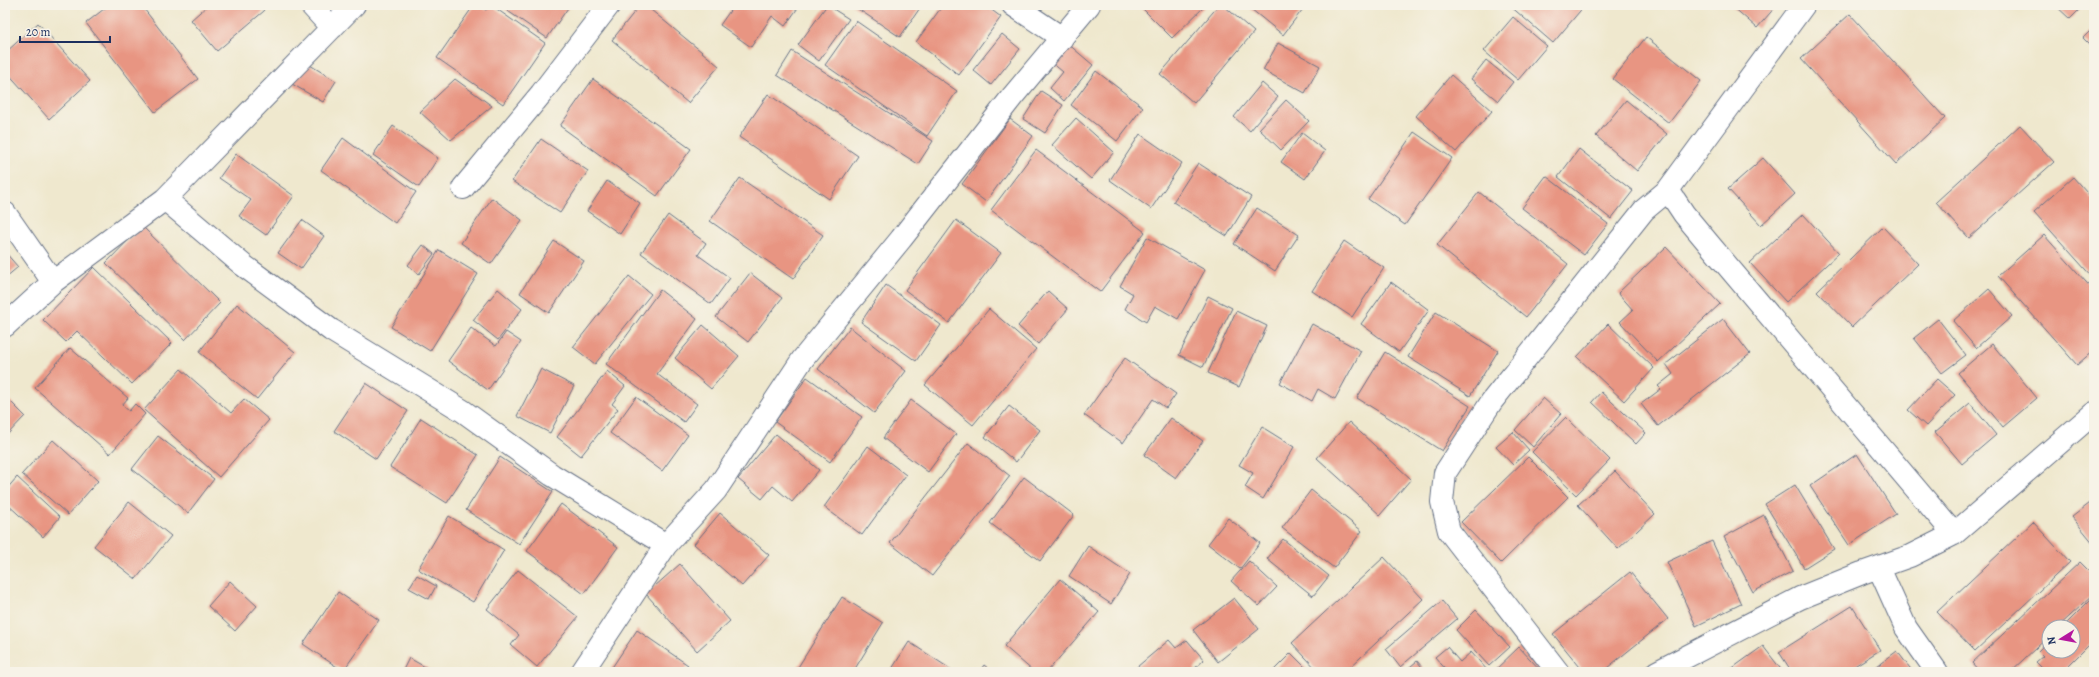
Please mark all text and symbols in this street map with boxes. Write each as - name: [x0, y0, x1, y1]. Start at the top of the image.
- scale bar: [20, 18, 110, 44]
- text: 20 m: [26, 24, 50, 40]
- north arrow: [2041, 619, 2081, 659]
- text: N: [2044, 635, 2060, 646]

